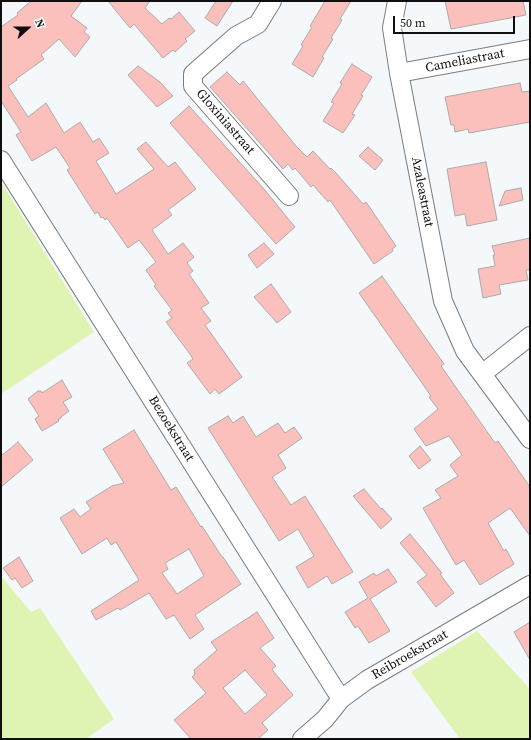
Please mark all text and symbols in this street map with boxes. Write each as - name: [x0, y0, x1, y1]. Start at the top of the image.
- north arrow: [8, 8, 48, 48]
- scale bar: [395, 8, 517, 34]
- text: 50 m: [400, 15, 426, 31]
- text: N: [31, 17, 48, 30]
- street label: Cameliastraat: [424, 46, 506, 76]
- street label: Gloxiniastraat: [192, 86, 258, 158]
- street label: Azaleastraat: [408, 156, 436, 228]
- street label: Bezoekstraat: [145, 393, 197, 465]
- street label: Reibroekstraat: [369, 627, 451, 683]

